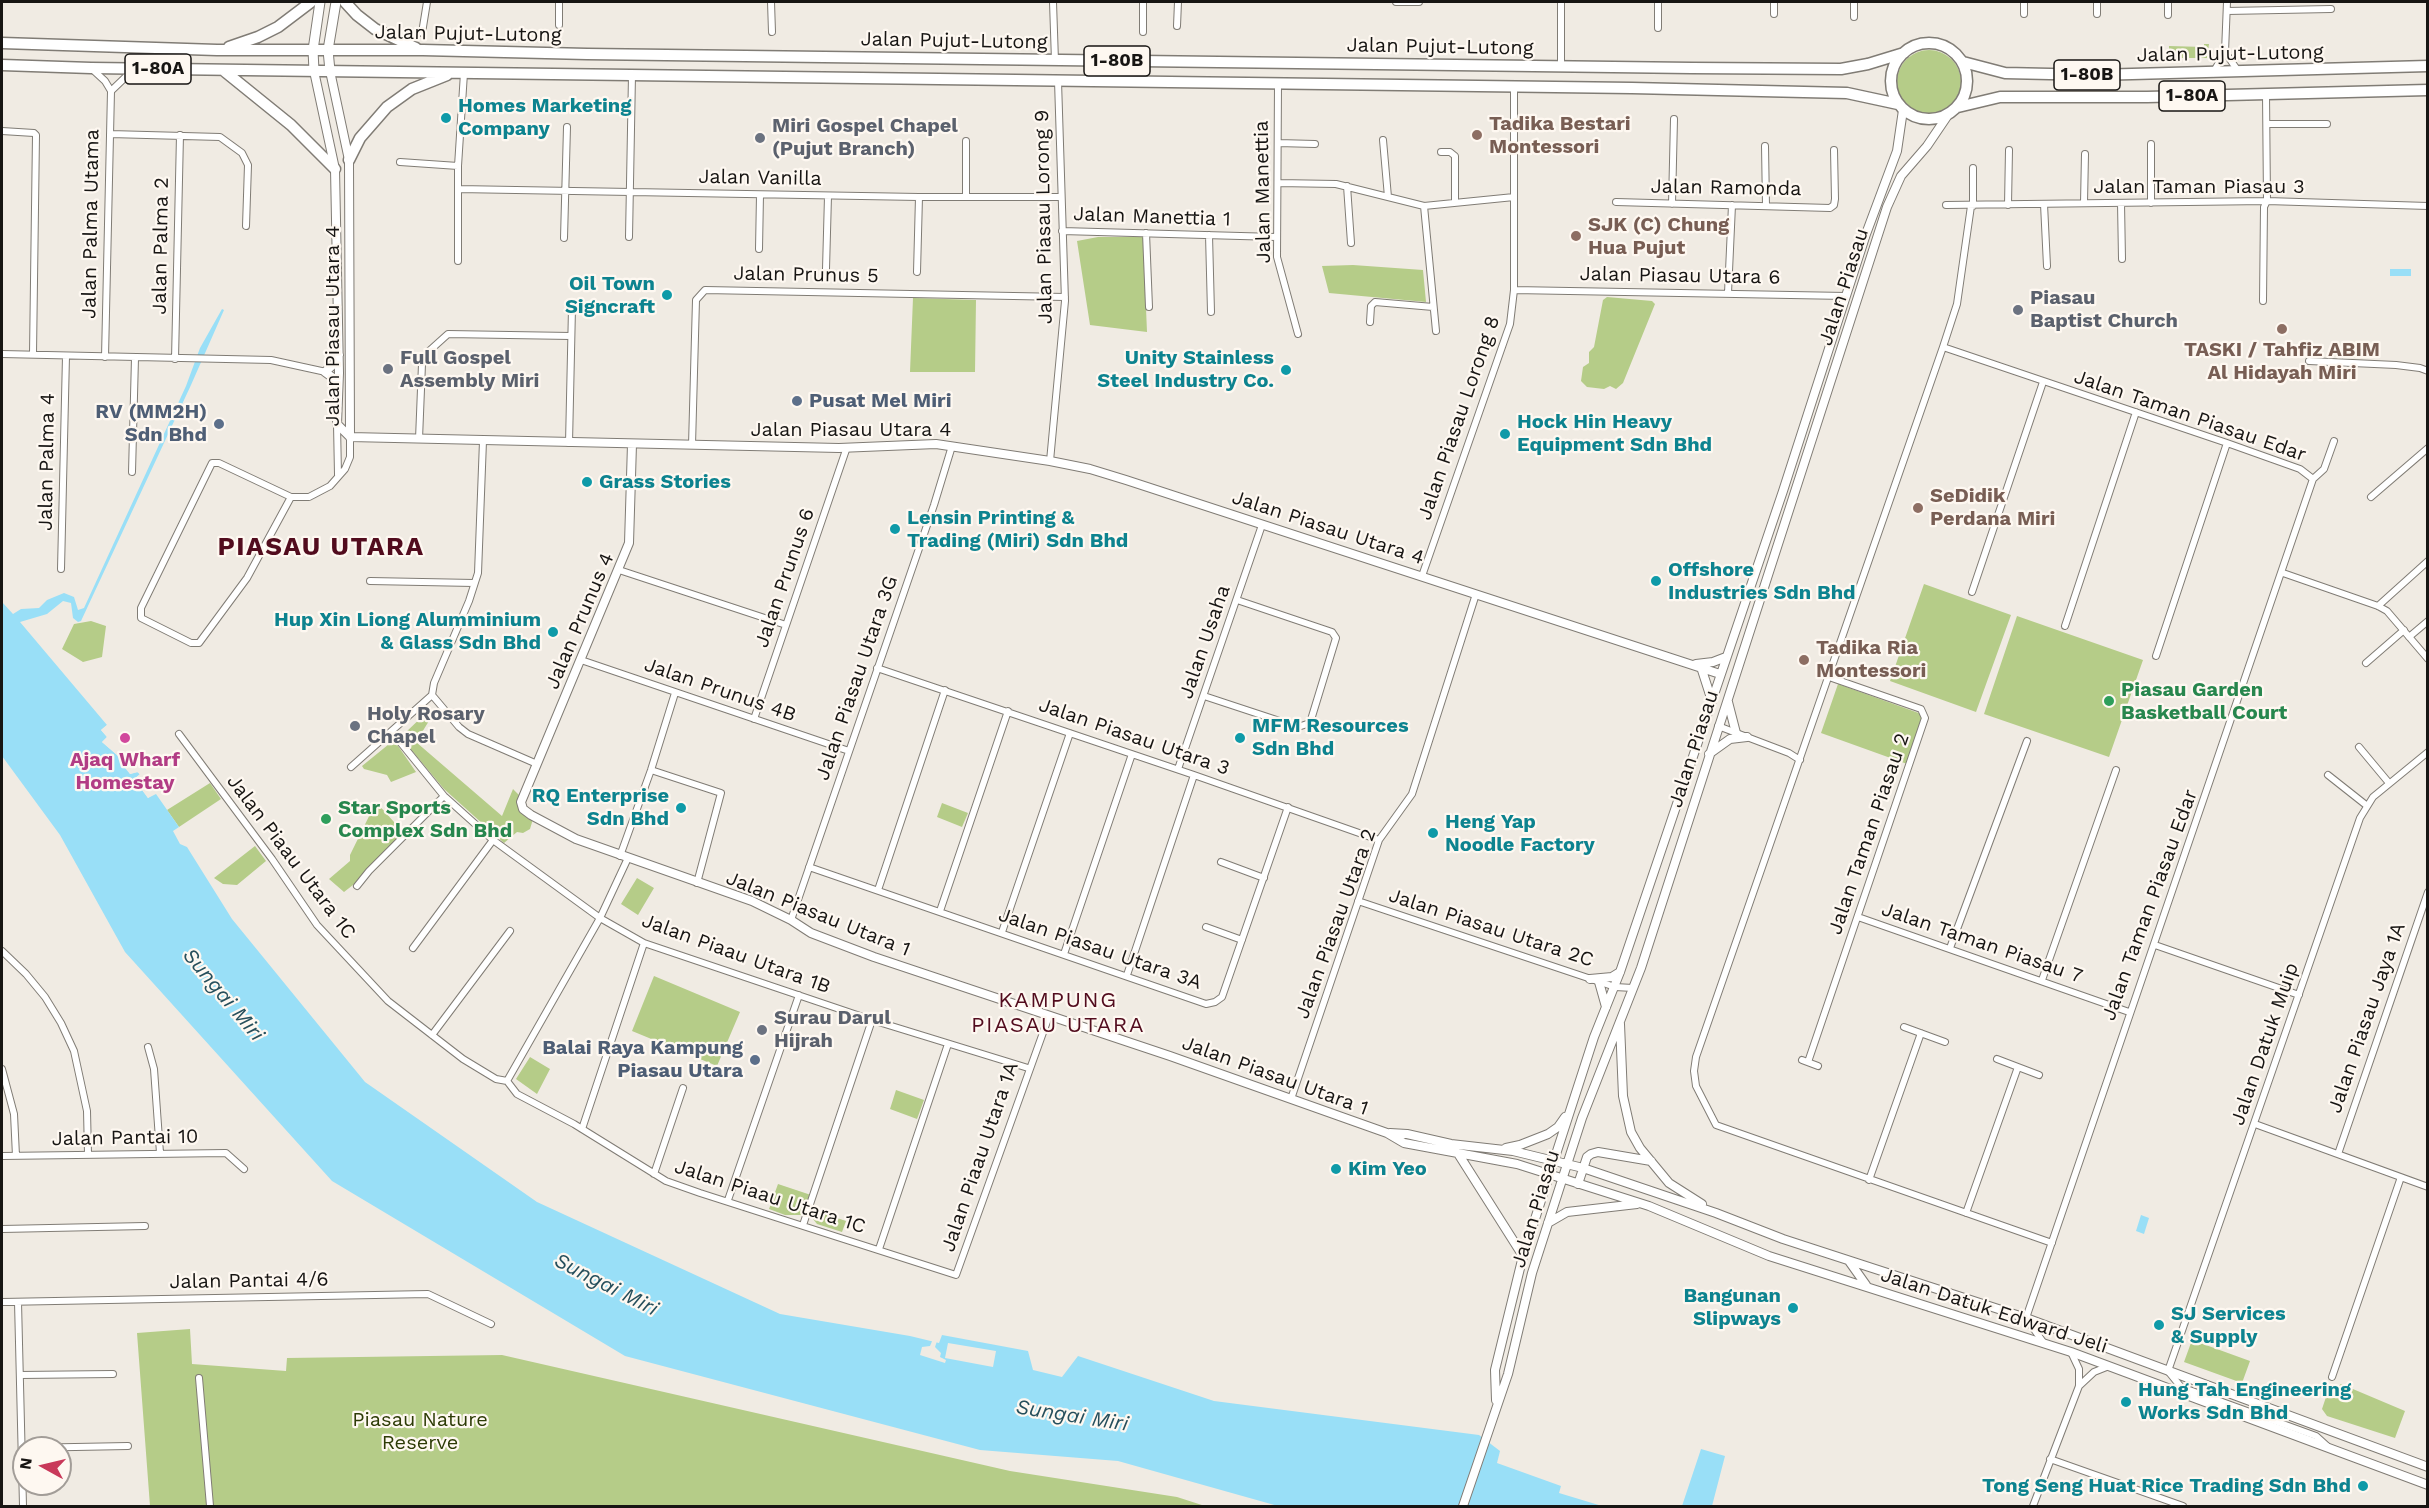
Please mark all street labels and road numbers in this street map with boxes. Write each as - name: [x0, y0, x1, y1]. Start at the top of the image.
- street label: Jalan Pujut-Lutong: [374, 20, 562, 48]
- street label: Jalan Pujut-Lutong: [860, 27, 1048, 55]
- street label: Jalan Pujut-Lutong: [1346, 33, 1534, 61]
- street label: Jalan Pujut-Lutong: [2136, 40, 2324, 68]
- road number: 1-80B: [1084, 46, 1150, 76]
- road number: 1-80A: [125, 54, 191, 84]
- road number: 1-80B: [2054, 60, 2120, 90]
- road number: 1-80A: [2159, 81, 2225, 111]
- street label: Jalan Piasau Lorong 9: [1030, 110, 1058, 324]
- street label: Jalan Manettia: [1250, 120, 1276, 264]
- street label: Jalan Palma Utama: [77, 129, 105, 319]
- street label: Jalan Vanilla: [698, 165, 822, 191]
- street label: Jalan Ramonda: [1650, 175, 1802, 201]
- street label: Jalan Taman Piasau 3: [2093, 175, 2305, 199]
- street label: Jalan Palma 2: [148, 177, 174, 315]
- street label: Jalan Manettia 1: [1073, 202, 1231, 232]
- street label: Jalan Piasau: [1814, 225, 1874, 349]
- street label: Jalan Piasau Utara 4: [321, 226, 345, 426]
- street label: Jalan Prunus 5: [733, 262, 879, 288]
- street label: Jalan Piasau Utara 6: [1579, 262, 1781, 290]
- street label: Jalan Piasau Lorong 8: [1413, 313, 1505, 523]
- street label: Jalan Taman Piasau Edar: [2071, 365, 2309, 467]
- street label: Jalan Palma 4: [34, 393, 60, 531]
- street label: Jalan Piasau Utara 4: [751, 418, 951, 442]
- street label: Jalan Piasau Utara 4: [1229, 486, 1427, 570]
- street label: Jalan Prunus 6: [750, 505, 820, 651]
- street label: Jalan Prunus 4: [540, 549, 620, 693]
- street label: Jalan Piasau Utara 3G: [811, 573, 903, 783]
- street label: Jalan Usaha: [1174, 582, 1236, 702]
- street label: Jalan Prunus 4B: [641, 653, 799, 727]
- street label: Jalan Piasau: [1664, 687, 1724, 811]
- street label: Jalan Piasau Utara 3: [1035, 693, 1233, 781]
- street label: Jalan Taman Piasau 2: [1823, 730, 1915, 938]
- street label: Jalan Piaau Utara 1C: [221, 770, 361, 944]
- street label: Jalan Taman Piasau Edar: [2097, 786, 2203, 1024]
- street label: Jalan Piasau Utara 2: [1290, 826, 1382, 1022]
- street label: Jalan Piasau Utara 1: [722, 866, 914, 962]
- street label: Jalan Piasau Utara 2C: [1386, 884, 1596, 972]
- street label: Jalan Taman Piasau 7: [1878, 897, 2086, 989]
- street label: Jalan Piasau Utara 3A: [995, 903, 1205, 995]
- street label: Jalan Piaau Utara 1B: [638, 909, 834, 999]
- street label: Jalan Piasau Jaya 1A: [2323, 920, 2411, 1116]
- street label: Jalan Datuk Muip: [2226, 960, 2304, 1128]
- street label: Jalan Piasau Utara 1: [1179, 1031, 1371, 1121]
- street label: Jalan Piaau Utara 1A: [936, 1059, 1024, 1255]
- street label: Jalan Pantai 10: [51, 1125, 199, 1151]
- street label: Jalan Piasau: [1507, 1147, 1565, 1271]
- street label: Jalan Piaau Utara 1C: [671, 1155, 869, 1239]
- street label: Jalan Datuk Edward Jeli: [1877, 1263, 2111, 1359]
- street label: Jalan Pantai 4/6: [169, 1268, 329, 1294]

